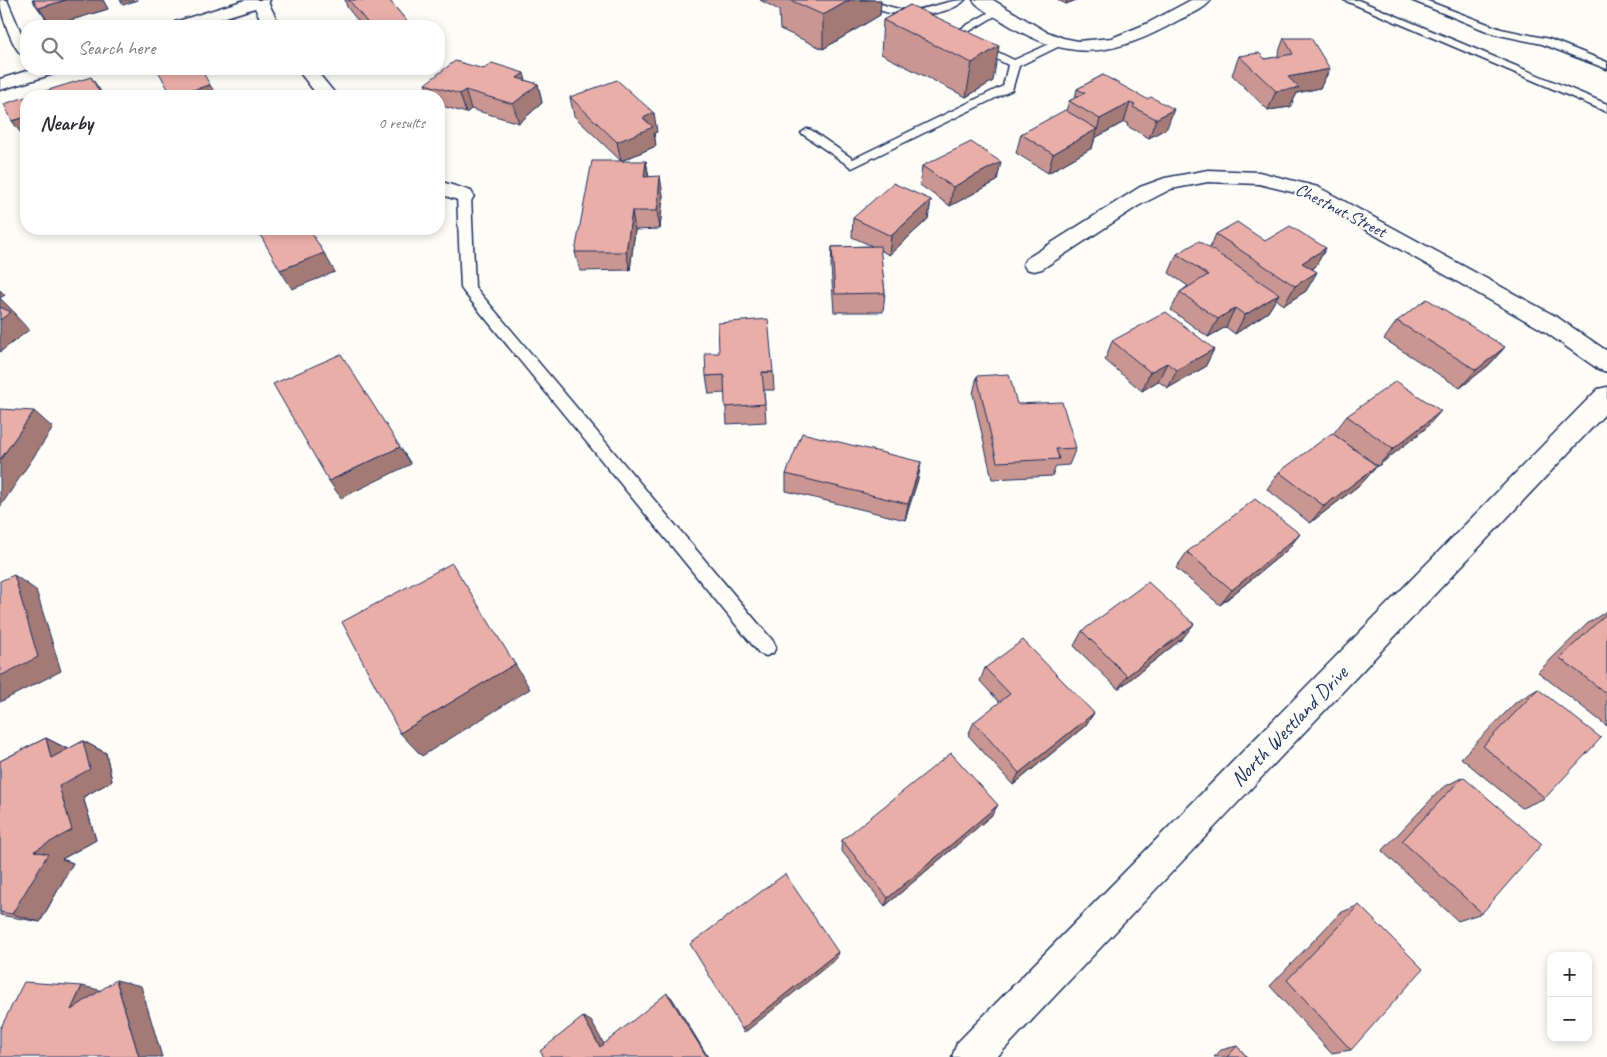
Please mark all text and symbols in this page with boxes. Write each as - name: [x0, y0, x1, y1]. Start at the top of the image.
- search box: [20, 20, 445, 75]
- icon: search: [38, 34, 66, 62]
- text: Search here: [78, 36, 155, 60]
- text: Nearby: [40, 110, 93, 136]
- text: 0 results: [378, 113, 425, 133]
- street label: Chestnut Street: [1292, 178, 1392, 243]
- street label: North Westland Drive: [1225, 659, 1354, 792]
- map controls: [1547, 952, 1592, 1042]
- button: +: [1547, 952, 1592, 997]
- button: −: [1547, 997, 1592, 1042]

